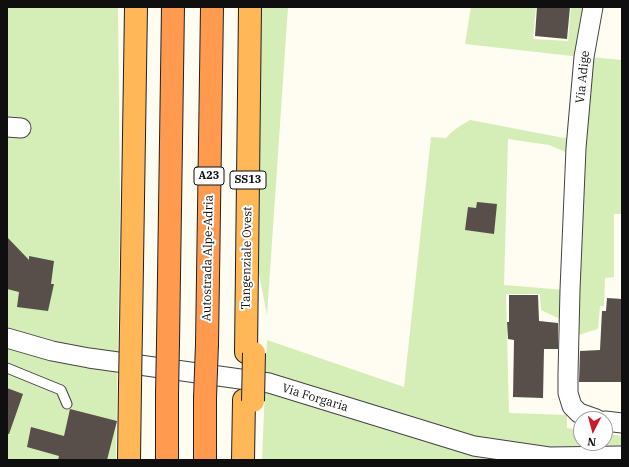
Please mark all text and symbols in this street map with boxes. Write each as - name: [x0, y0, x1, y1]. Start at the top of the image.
- street label: Via Adige: [573, 50, 593, 104]
- road number: A23: [194, 167, 224, 185]
- road number: SS13: [230, 171, 266, 189]
- street label: Autostrada Alpe-Adria: [200, 195, 216, 321]
- street label: Tangenziale Ovest: [239, 206, 255, 310]
- street label: Via Forgaria: [280, 381, 350, 415]
- north arrow: [573, 411, 613, 451]
- text: N: [587, 435, 597, 449]

